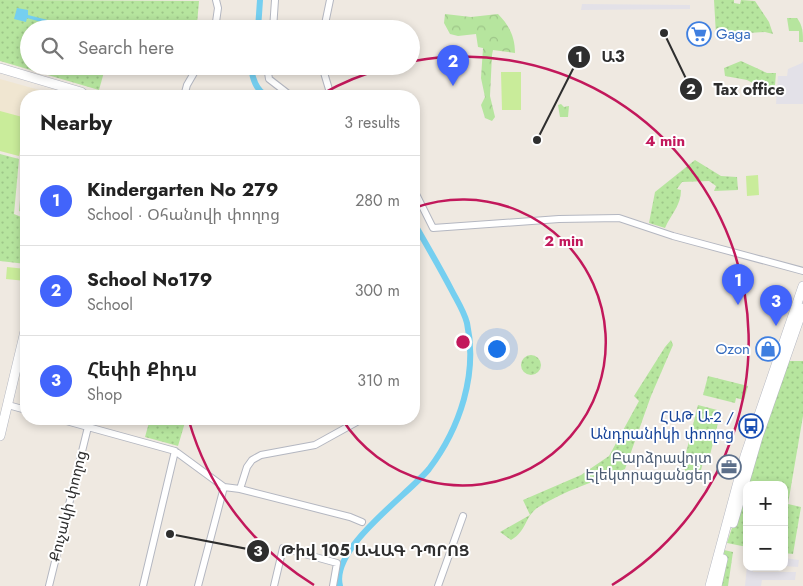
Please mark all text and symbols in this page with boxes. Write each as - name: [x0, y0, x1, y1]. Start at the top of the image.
- search box: [20, 20, 420, 75]
- supermarket icon: Gaga: [686, 21, 712, 47]
- place label: Gaga: [716, 23, 751, 45]
- icon: search: [38, 34, 66, 62]
- text: Search here: [78, 34, 174, 61]
- callout: Ա3: [566, 41, 635, 72]
- pin: 2: [437, 45, 469, 86]
- text: Ա3: [601, 45, 625, 68]
- text: 1: [575, 46, 583, 68]
- callout: Tax office: [678, 73, 795, 104]
- text: 2: [686, 78, 696, 100]
- text: Tax office: [713, 78, 785, 101]
- text: Nearby: [40, 108, 112, 138]
- text: 3 results: [344, 111, 400, 134]
- text: 4 min: [645, 130, 685, 152]
- text: Kindergarten No 279: [87, 176, 278, 203]
- text: 1: [52, 189, 60, 212]
- text: 280 m: [355, 189, 400, 212]
- text: School · Օհանովի փողոց: [87, 203, 280, 226]
- text: 2 min: [544, 230, 584, 252]
- pin: 1: [722, 264, 754, 305]
- text: School No179: [87, 266, 212, 293]
- text: 2: [51, 279, 61, 302]
- text: 300 m: [355, 279, 400, 302]
- pin: 3: [760, 285, 792, 326]
- text: School: [87, 293, 133, 316]
- centre of rings: [454, 333, 472, 351]
- your location: [484, 336, 510, 362]
- shop icon: Ozon: [755, 336, 781, 362]
- place label: Ozon: [715, 338, 750, 360]
- text: Հեփի Քիդս: [87, 356, 197, 383]
- text: 3: [51, 369, 61, 392]
- text: 310 m: [357, 369, 400, 392]
- text: Shop: [87, 383, 122, 406]
- place label: ՀԱԹ Ա-2 / Անդրանիկի փողոց: [590, 406, 734, 445]
- bus stop icon: ՀԱԹ Ա-2 / Անդրանիկի փողոց: [738, 413, 764, 439]
- place label: Բարձրավոլտ Էլեկտրացանցեր: [585, 447, 712, 486]
- street label: Քուչակի փողոց: [44, 448, 92, 564]
- office icon: Բարձրավոլտ Էլեկտրացանցեր: [716, 454, 742, 480]
- map controls: [743, 481, 788, 571]
- button: +: [743, 481, 788, 526]
- button: −: [743, 526, 788, 571]
- callout: Թիվ 105 ԱՎԱԳ ԴՊՐՈՑ: [245, 535, 479, 566]
- text: Թիվ 105 ԱՎԱԳ ԴՊՐՈՑ: [280, 539, 470, 562]
- text: 3: [253, 540, 263, 562]

